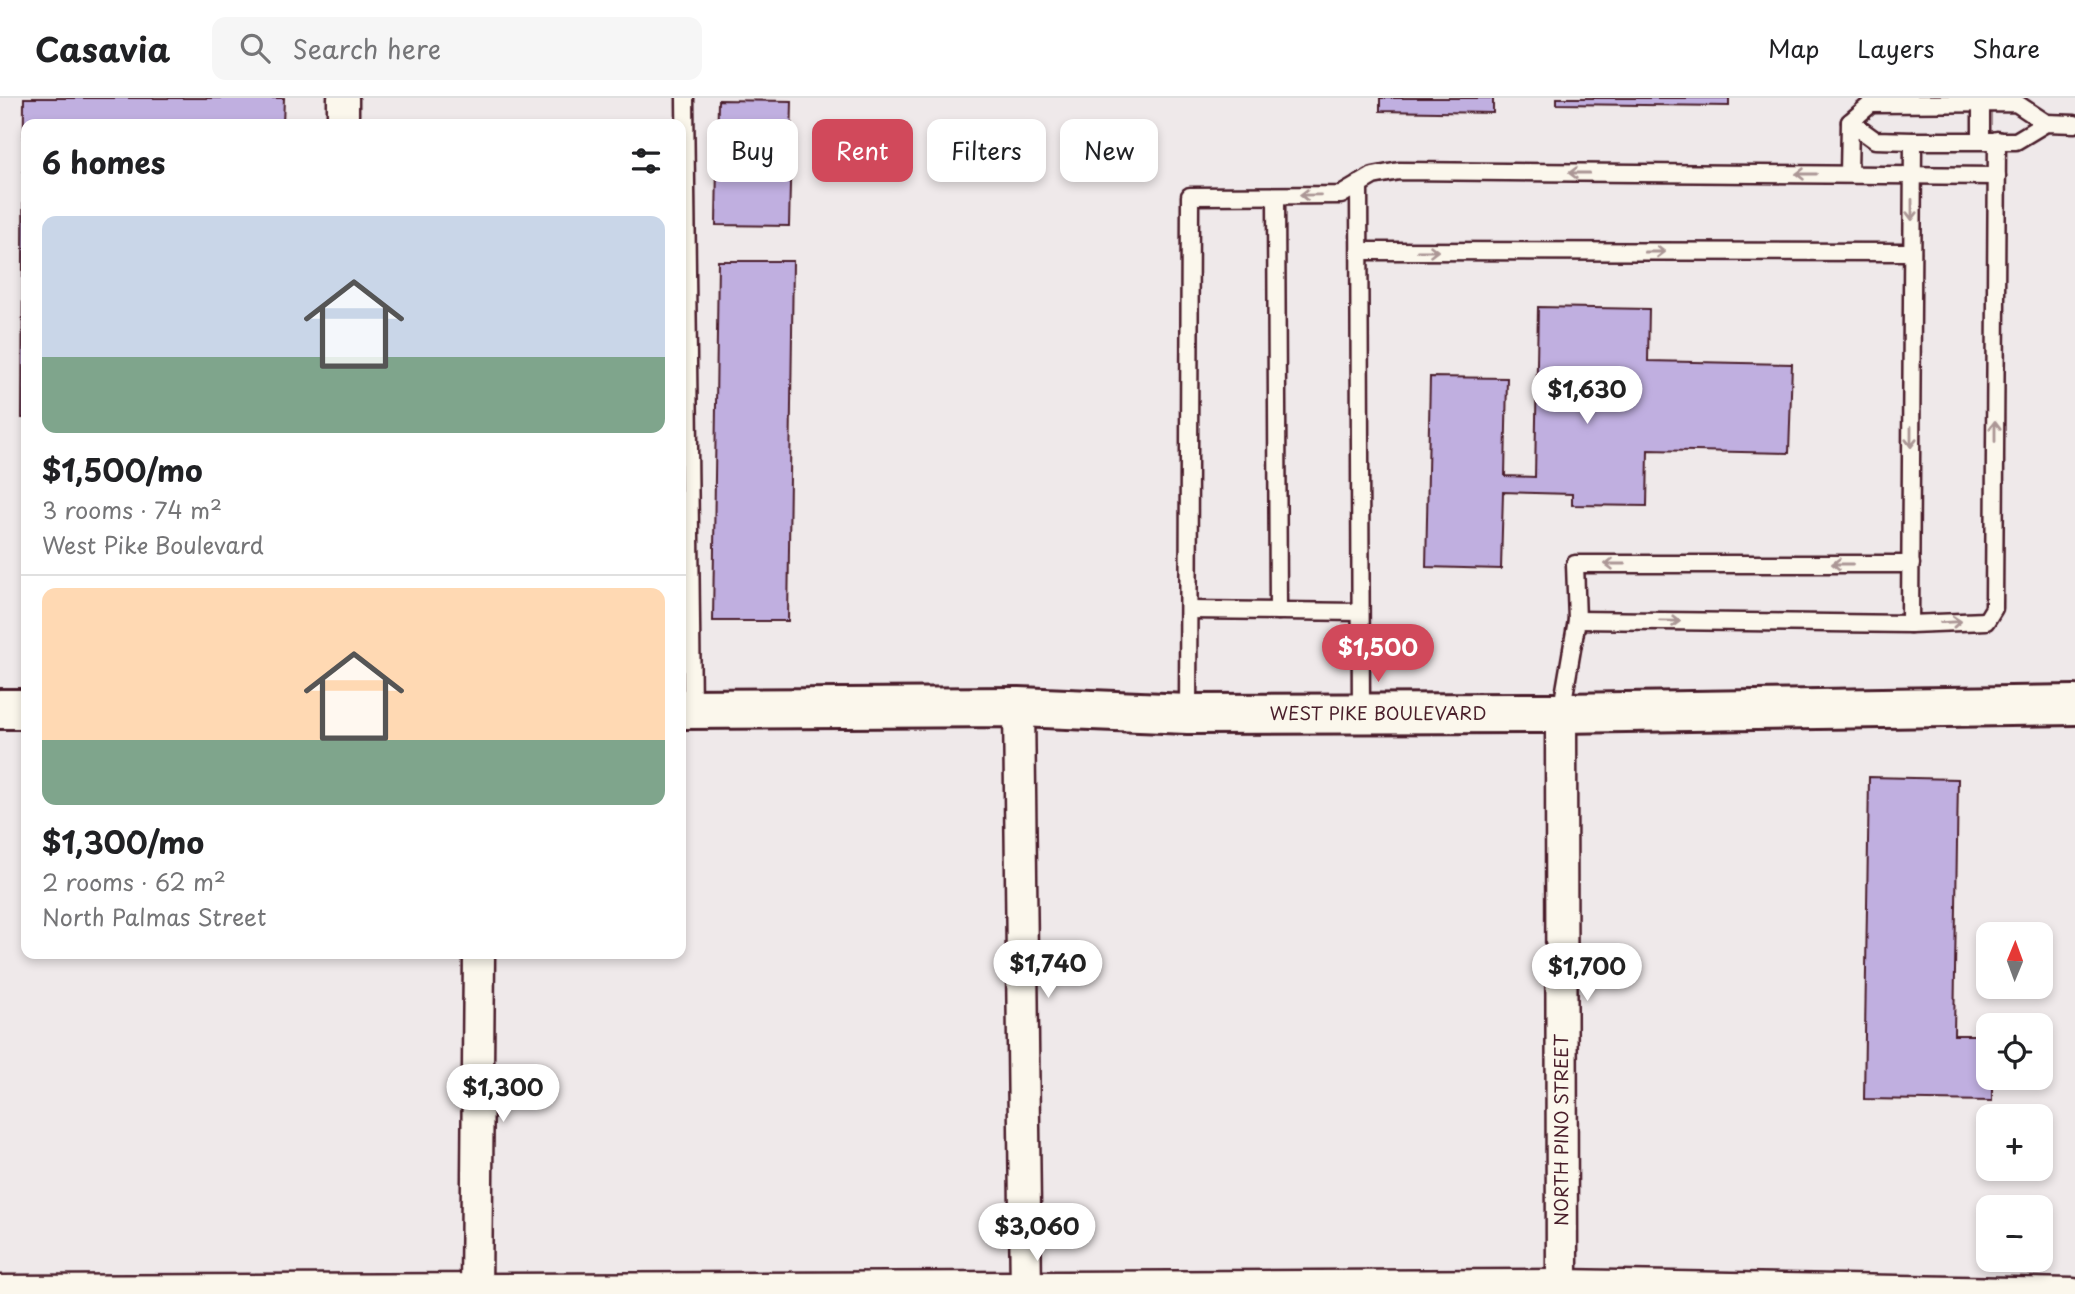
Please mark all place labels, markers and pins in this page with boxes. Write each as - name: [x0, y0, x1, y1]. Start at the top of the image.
- pin: $1,630: [1530, 366, 1644, 426]
- pin: $1,500: [1321, 624, 1435, 684]
- pin: $1,740: [991, 940, 1105, 1000]
- pin: $1,700: [1530, 944, 1644, 1003]
- pin: $1,300: [446, 1065, 560, 1124]
- pin: $3,060: [980, 1204, 1094, 1263]

